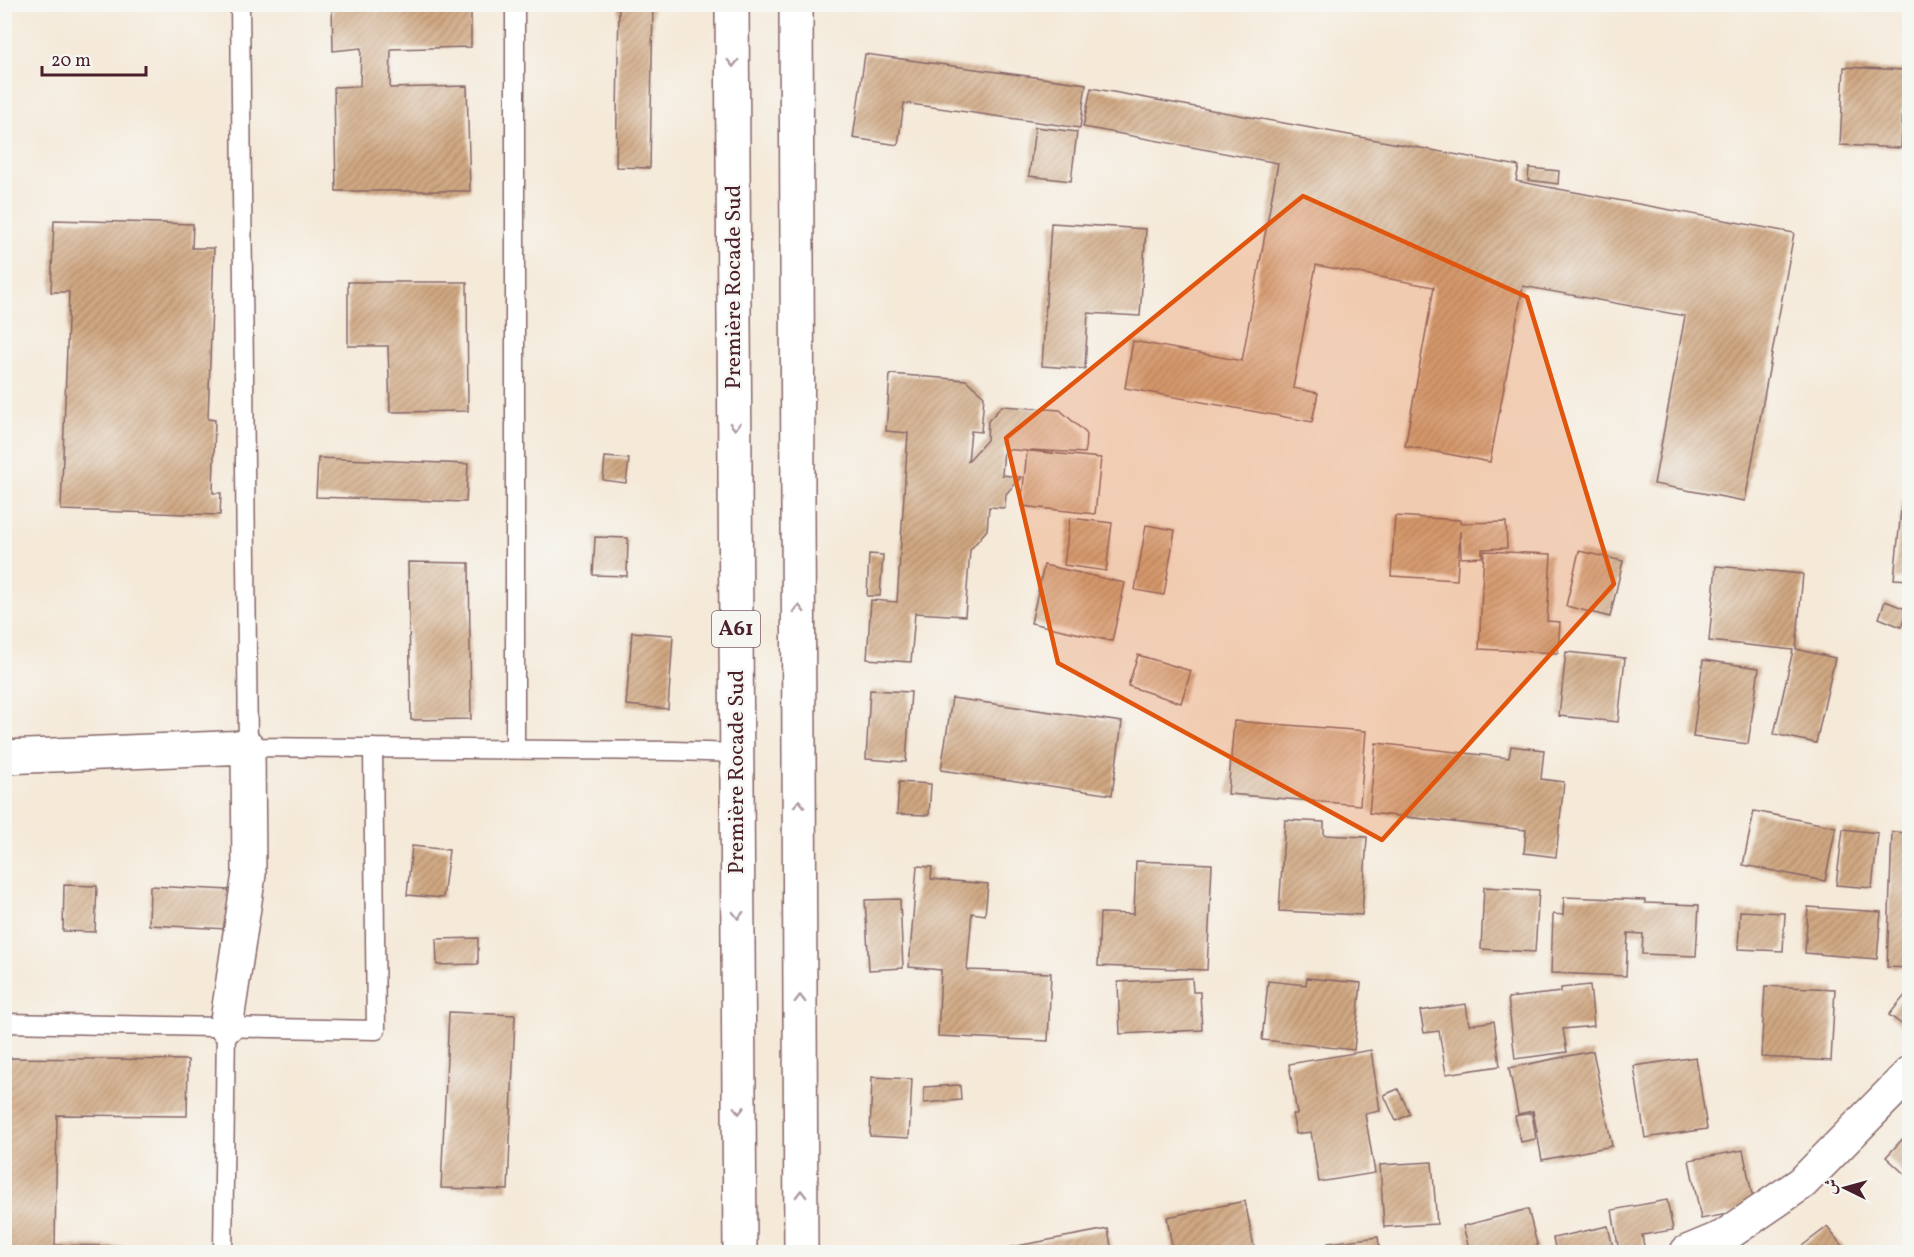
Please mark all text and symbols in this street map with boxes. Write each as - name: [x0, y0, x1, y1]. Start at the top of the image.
- scale bar: [42, 39, 146, 77]
- text: 20 m: [51, 49, 91, 74]
- one-way arrow: [727, 58, 739, 67]
- street label: Première Rocade Sud: [719, 185, 750, 389]
- one-way arrow: [729, 421, 741, 430]
- one-way arrow: [793, 605, 805, 614]
- road number: A61: [712, 611, 760, 647]
- street label: Première Rocade Sud: [722, 670, 753, 874]
- one-way arrow: [793, 800, 806, 809]
- one-way arrow: [731, 910, 744, 919]
- one-way arrow: [794, 995, 806, 1004]
- one-way arrow: [733, 1105, 745, 1114]
- north arrow: [1815, 1158, 1875, 1218]
- text: ش: [1820, 1178, 1844, 1196]
- one-way arrow: [795, 1190, 807, 1199]

